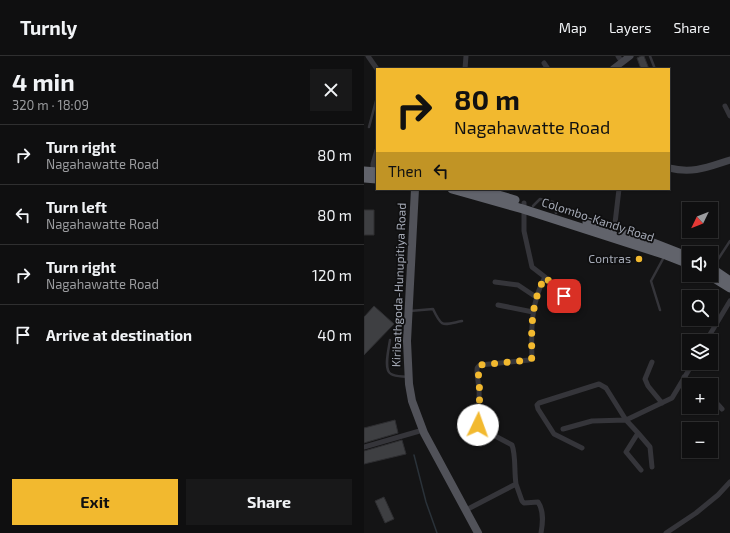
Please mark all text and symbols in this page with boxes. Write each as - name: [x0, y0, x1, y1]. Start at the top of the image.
- text: Turnly: [20, 16, 77, 39]
- text: Map: [559, 19, 587, 36]
- text: Layers: [609, 19, 651, 36]
- text: Share: [673, 19, 710, 36]
- text: 4 min: [12, 67, 75, 96]
- button: close: [310, 69, 352, 111]
- text: 80 m: [454, 82, 520, 116]
- icon: right: [388, 84, 440, 136]
- text: 320 m · 18:09: [12, 97, 89, 113]
- text: Nagahawatte Road: [454, 116, 610, 138]
- text: Turn right: [46, 138, 116, 156]
- icon: right: [12, 144, 34, 166]
- text: 80 m: [317, 146, 352, 164]
- text: Nagahawatte Road: [46, 156, 159, 172]
- icon: left: [430, 160, 452, 182]
- text: Then: [388, 162, 422, 180]
- street label: Colombo-Kandy Road: [540, 194, 656, 244]
- text: Turn left: [46, 198, 107, 216]
- north arrow: [682, 202, 718, 238]
- map controls: [682, 202, 718, 458]
- street label: Kiribathgoda-Hunupitiya Road: [388, 203, 408, 367]
- icon: left: [12, 204, 34, 226]
- text: 80 m: [317, 206, 352, 224]
- text: Nagahawatte Road: [46, 216, 159, 232]
- button: sound: [682, 246, 718, 282]
- place label: Contras: [588, 251, 631, 265]
- marker: Contras: [634, 254, 644, 264]
- text: Turn right: [46, 258, 116, 276]
- icon: right: [12, 264, 34, 286]
- text: 120 m: [312, 266, 352, 284]
- text: Nagahawatte Road: [46, 276, 159, 292]
- pin: [547, 279, 581, 313]
- icon: arrive: [553, 285, 575, 307]
- button: search: [682, 290, 718, 326]
- icon: arrive: [12, 324, 34, 346]
- text: Arrive at destination: [46, 326, 192, 344]
- text: 40 m: [317, 326, 352, 344]
- button: layers: [682, 334, 718, 370]
- button: +: [682, 378, 718, 414]
- position arrow: [457, 404, 499, 446]
- button: −: [682, 422, 718, 458]
- button: Exit: [12, 479, 178, 525]
- button: Share: [186, 479, 352, 525]

